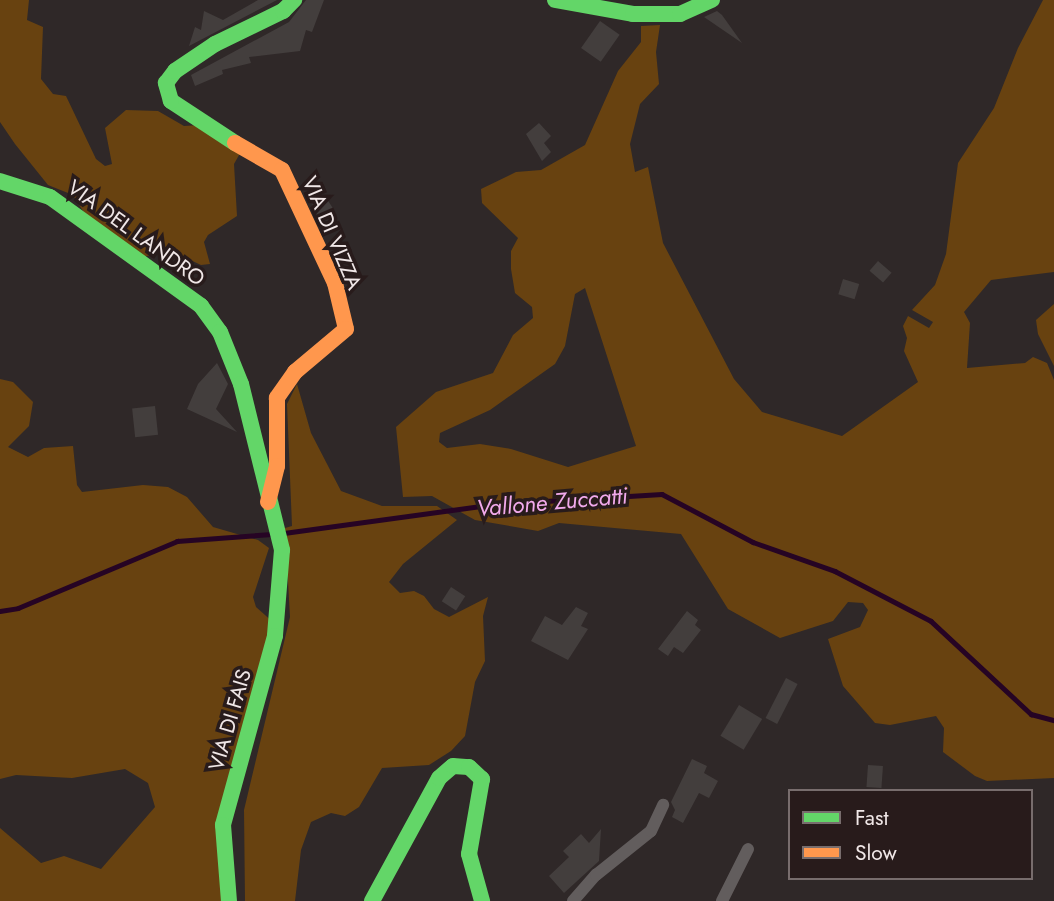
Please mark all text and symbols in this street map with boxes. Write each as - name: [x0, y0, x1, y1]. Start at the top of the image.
- street label: VIA DI VIZZA: [297, 173, 367, 293]
- street label: VIA DEL LANDRO: [62, 175, 210, 291]
- water label: Vallone Zuccatti: [475, 482, 629, 522]
- street label: VIA DI FAIS: [203, 666, 257, 774]
- legend: [788, 789, 1033, 880]
- text: Fast: [855, 803, 888, 833]
- text: Slow: [855, 838, 897, 868]

